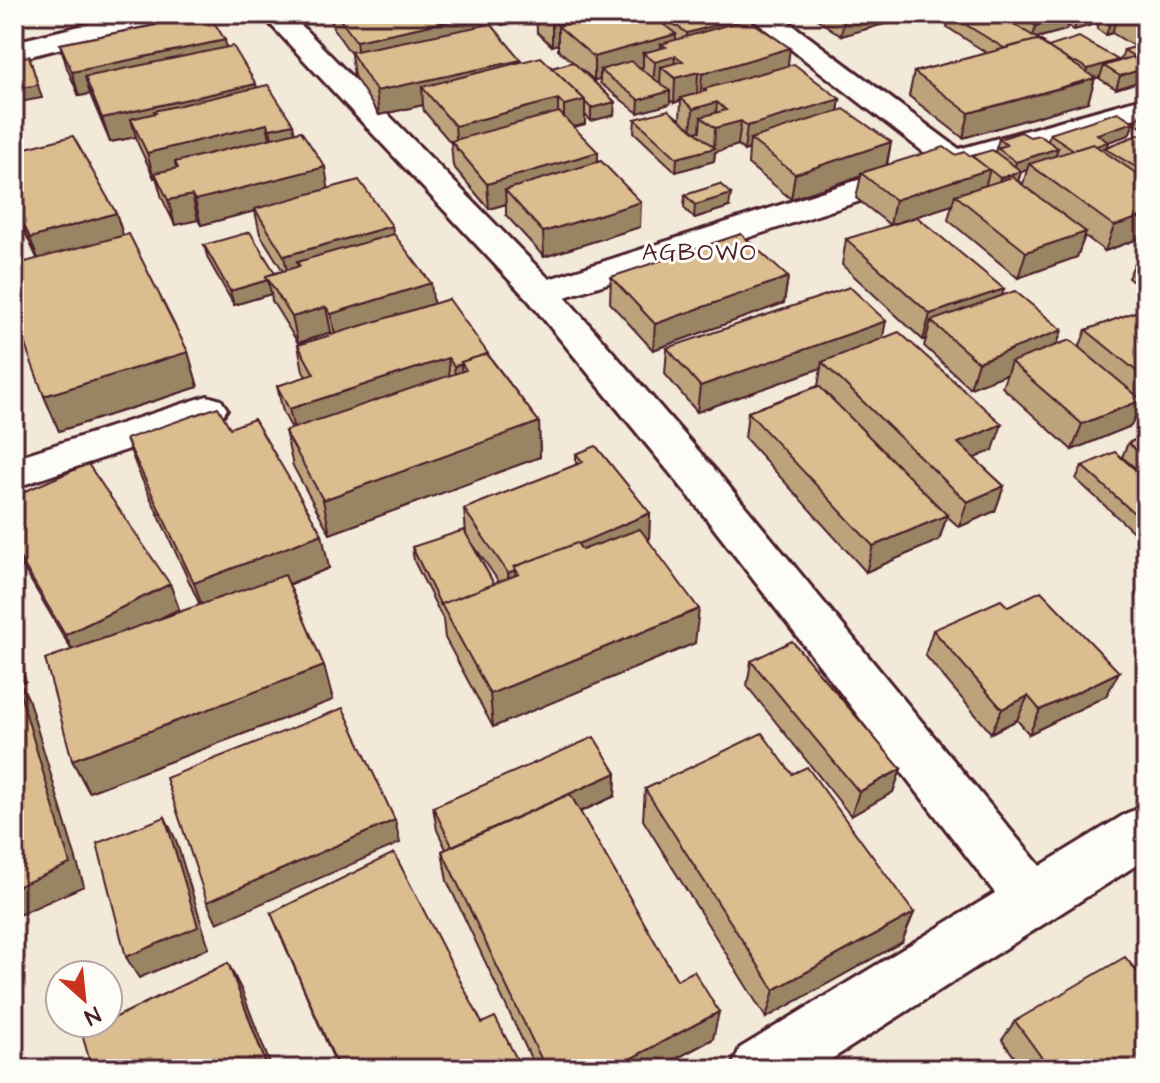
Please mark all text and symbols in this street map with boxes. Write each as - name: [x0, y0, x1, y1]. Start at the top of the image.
- district label: AGBOWO: [642, 236, 758, 270]
- north arrow: [44, 959, 124, 1039]
- text: N: [79, 999, 106, 1033]

